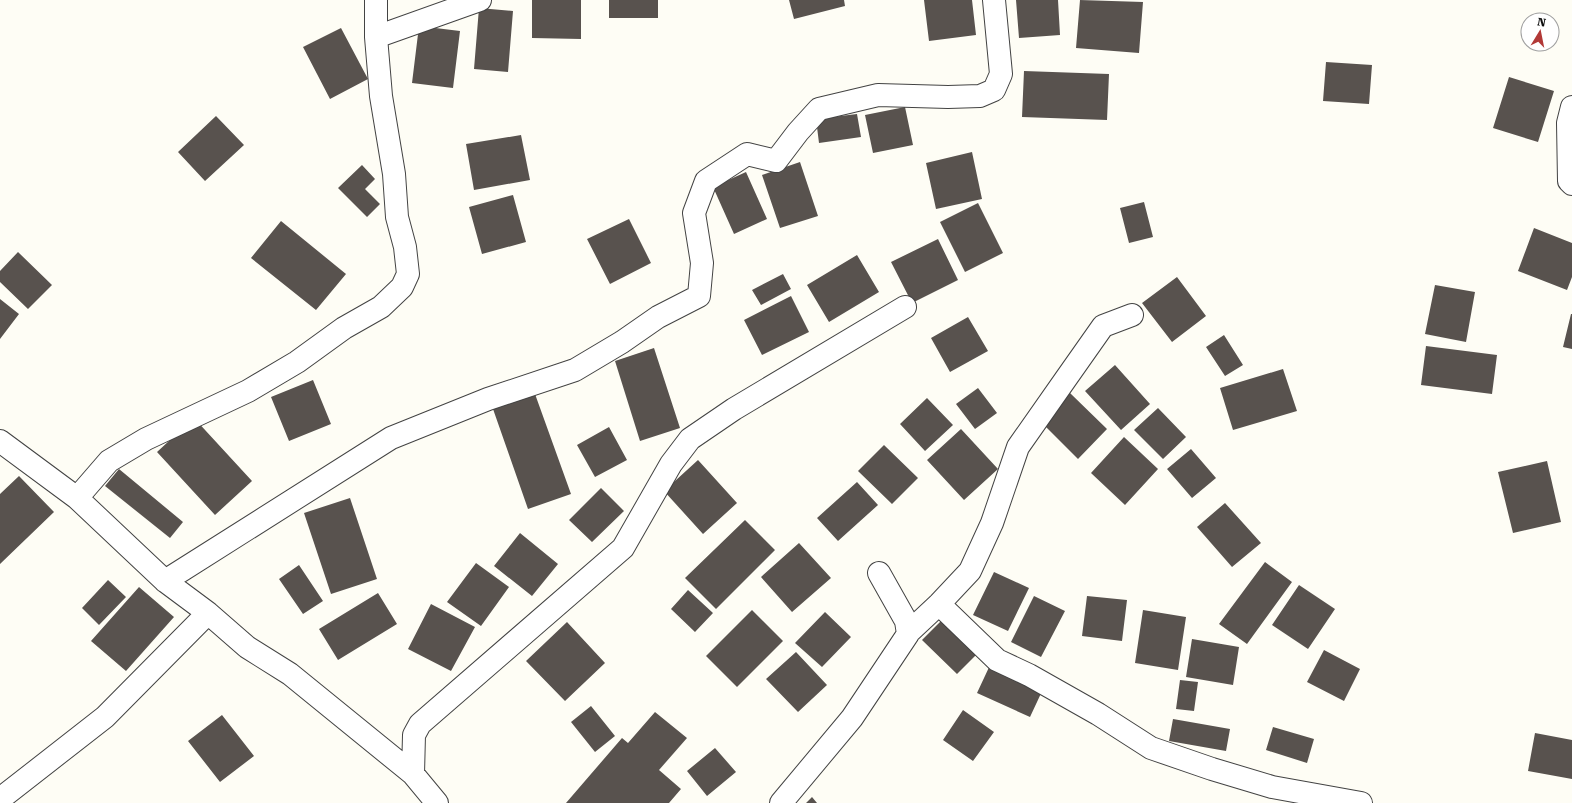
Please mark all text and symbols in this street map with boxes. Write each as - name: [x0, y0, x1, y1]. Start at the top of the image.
- north arrow: [1520, 12, 1560, 52]
- text: N: [1536, 16, 1547, 30]

